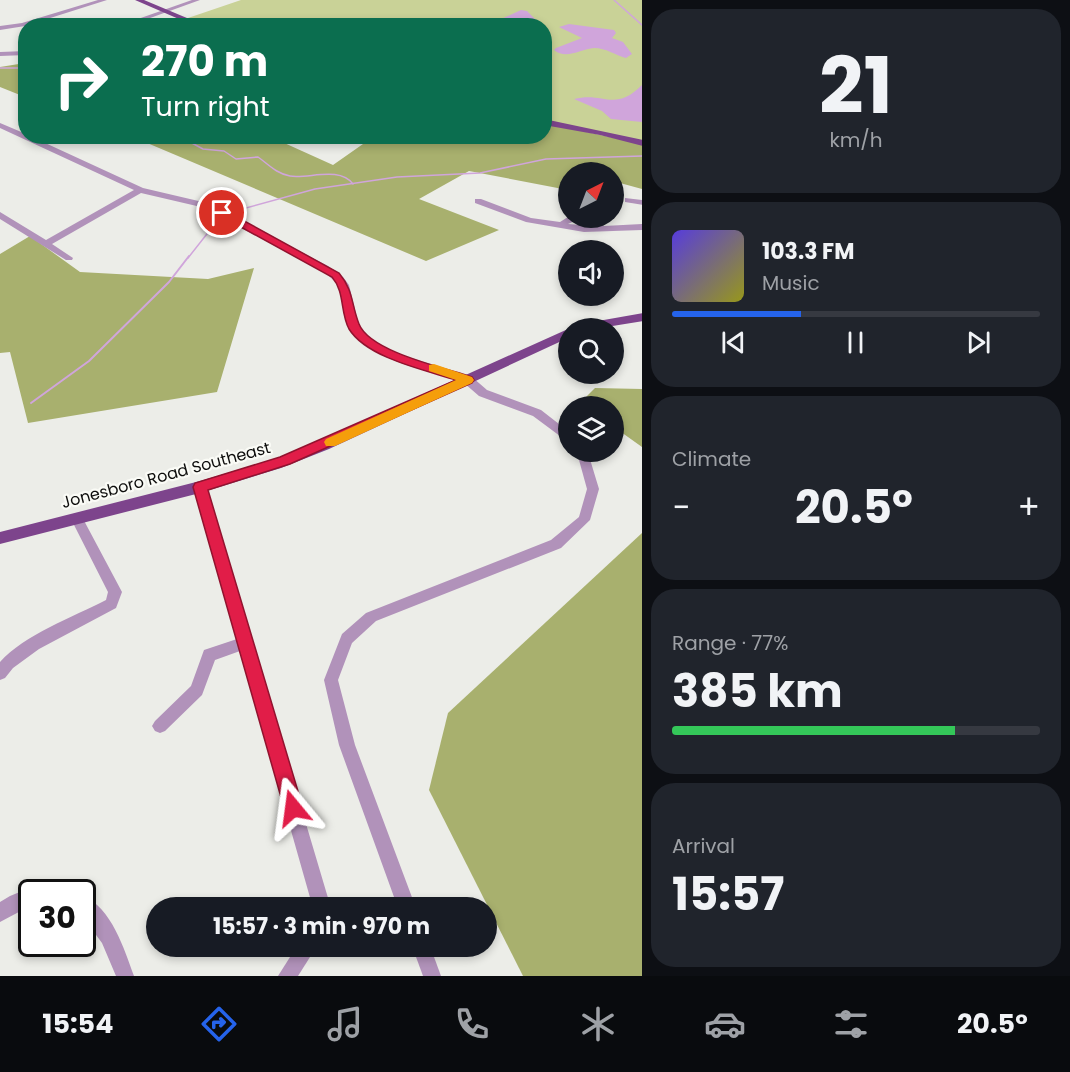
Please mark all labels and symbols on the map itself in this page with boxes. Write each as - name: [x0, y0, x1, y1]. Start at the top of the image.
- north arrow: [558, 162, 624, 228]
- pin: [196, 187, 247, 238]
- street label: Jonesboro Road Southeast: [59, 436, 273, 514]
- position arrow: [261, 776, 325, 840]
- speed limit sign: 30: [18, 879, 96, 957]

